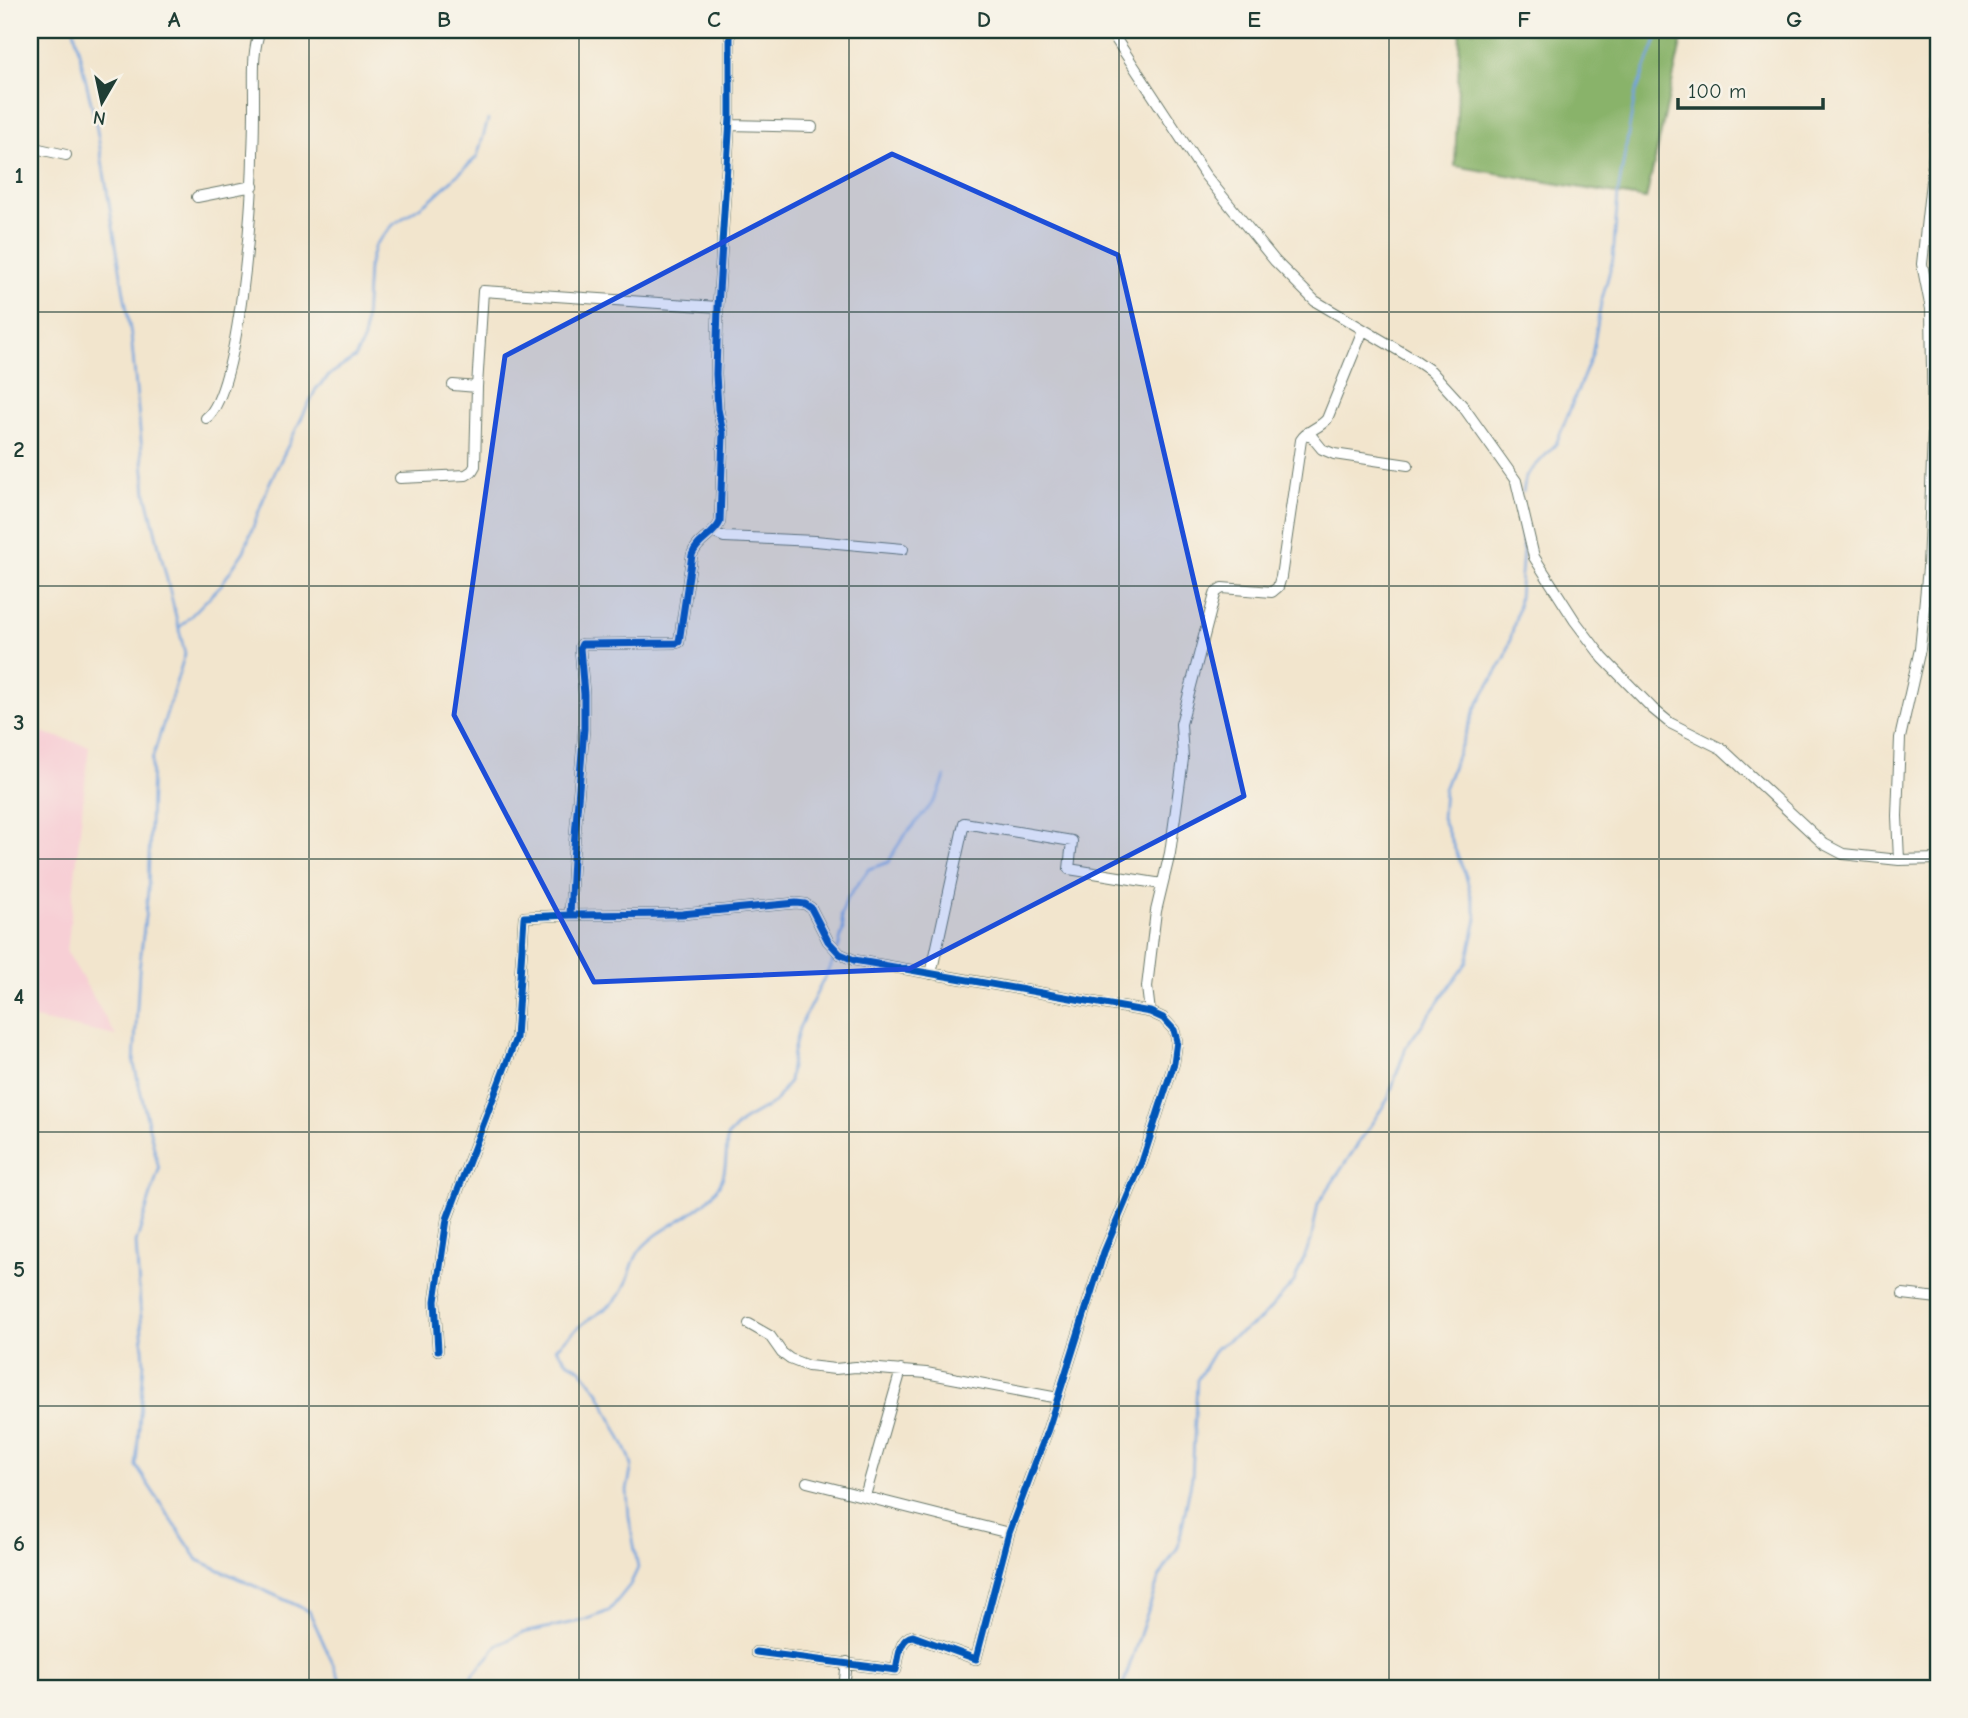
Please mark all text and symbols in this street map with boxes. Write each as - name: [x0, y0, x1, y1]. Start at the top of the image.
- text: A: [168, 6, 181, 33]
- text: B: [437, 6, 451, 33]
- text: C: [707, 6, 721, 33]
- text: D: [977, 6, 991, 33]
- text: E: [1247, 6, 1261, 33]
- text: F: [1517, 6, 1531, 33]
- text: G: [1786, 6, 1802, 33]
- north arrow: [66, 66, 136, 136]
- scale bar: [1678, 66, 1823, 110]
- text: 100 m: [1688, 79, 1746, 103]
- text: N: [92, 106, 107, 130]
- text: 1: [14, 162, 24, 189]
- text: 2: [13, 436, 25, 463]
- text: 3: [13, 709, 25, 736]
- text: 4: [14, 983, 25, 1010]
- text: 5: [13, 1256, 25, 1283]
- text: 6: [13, 1530, 25, 1557]

